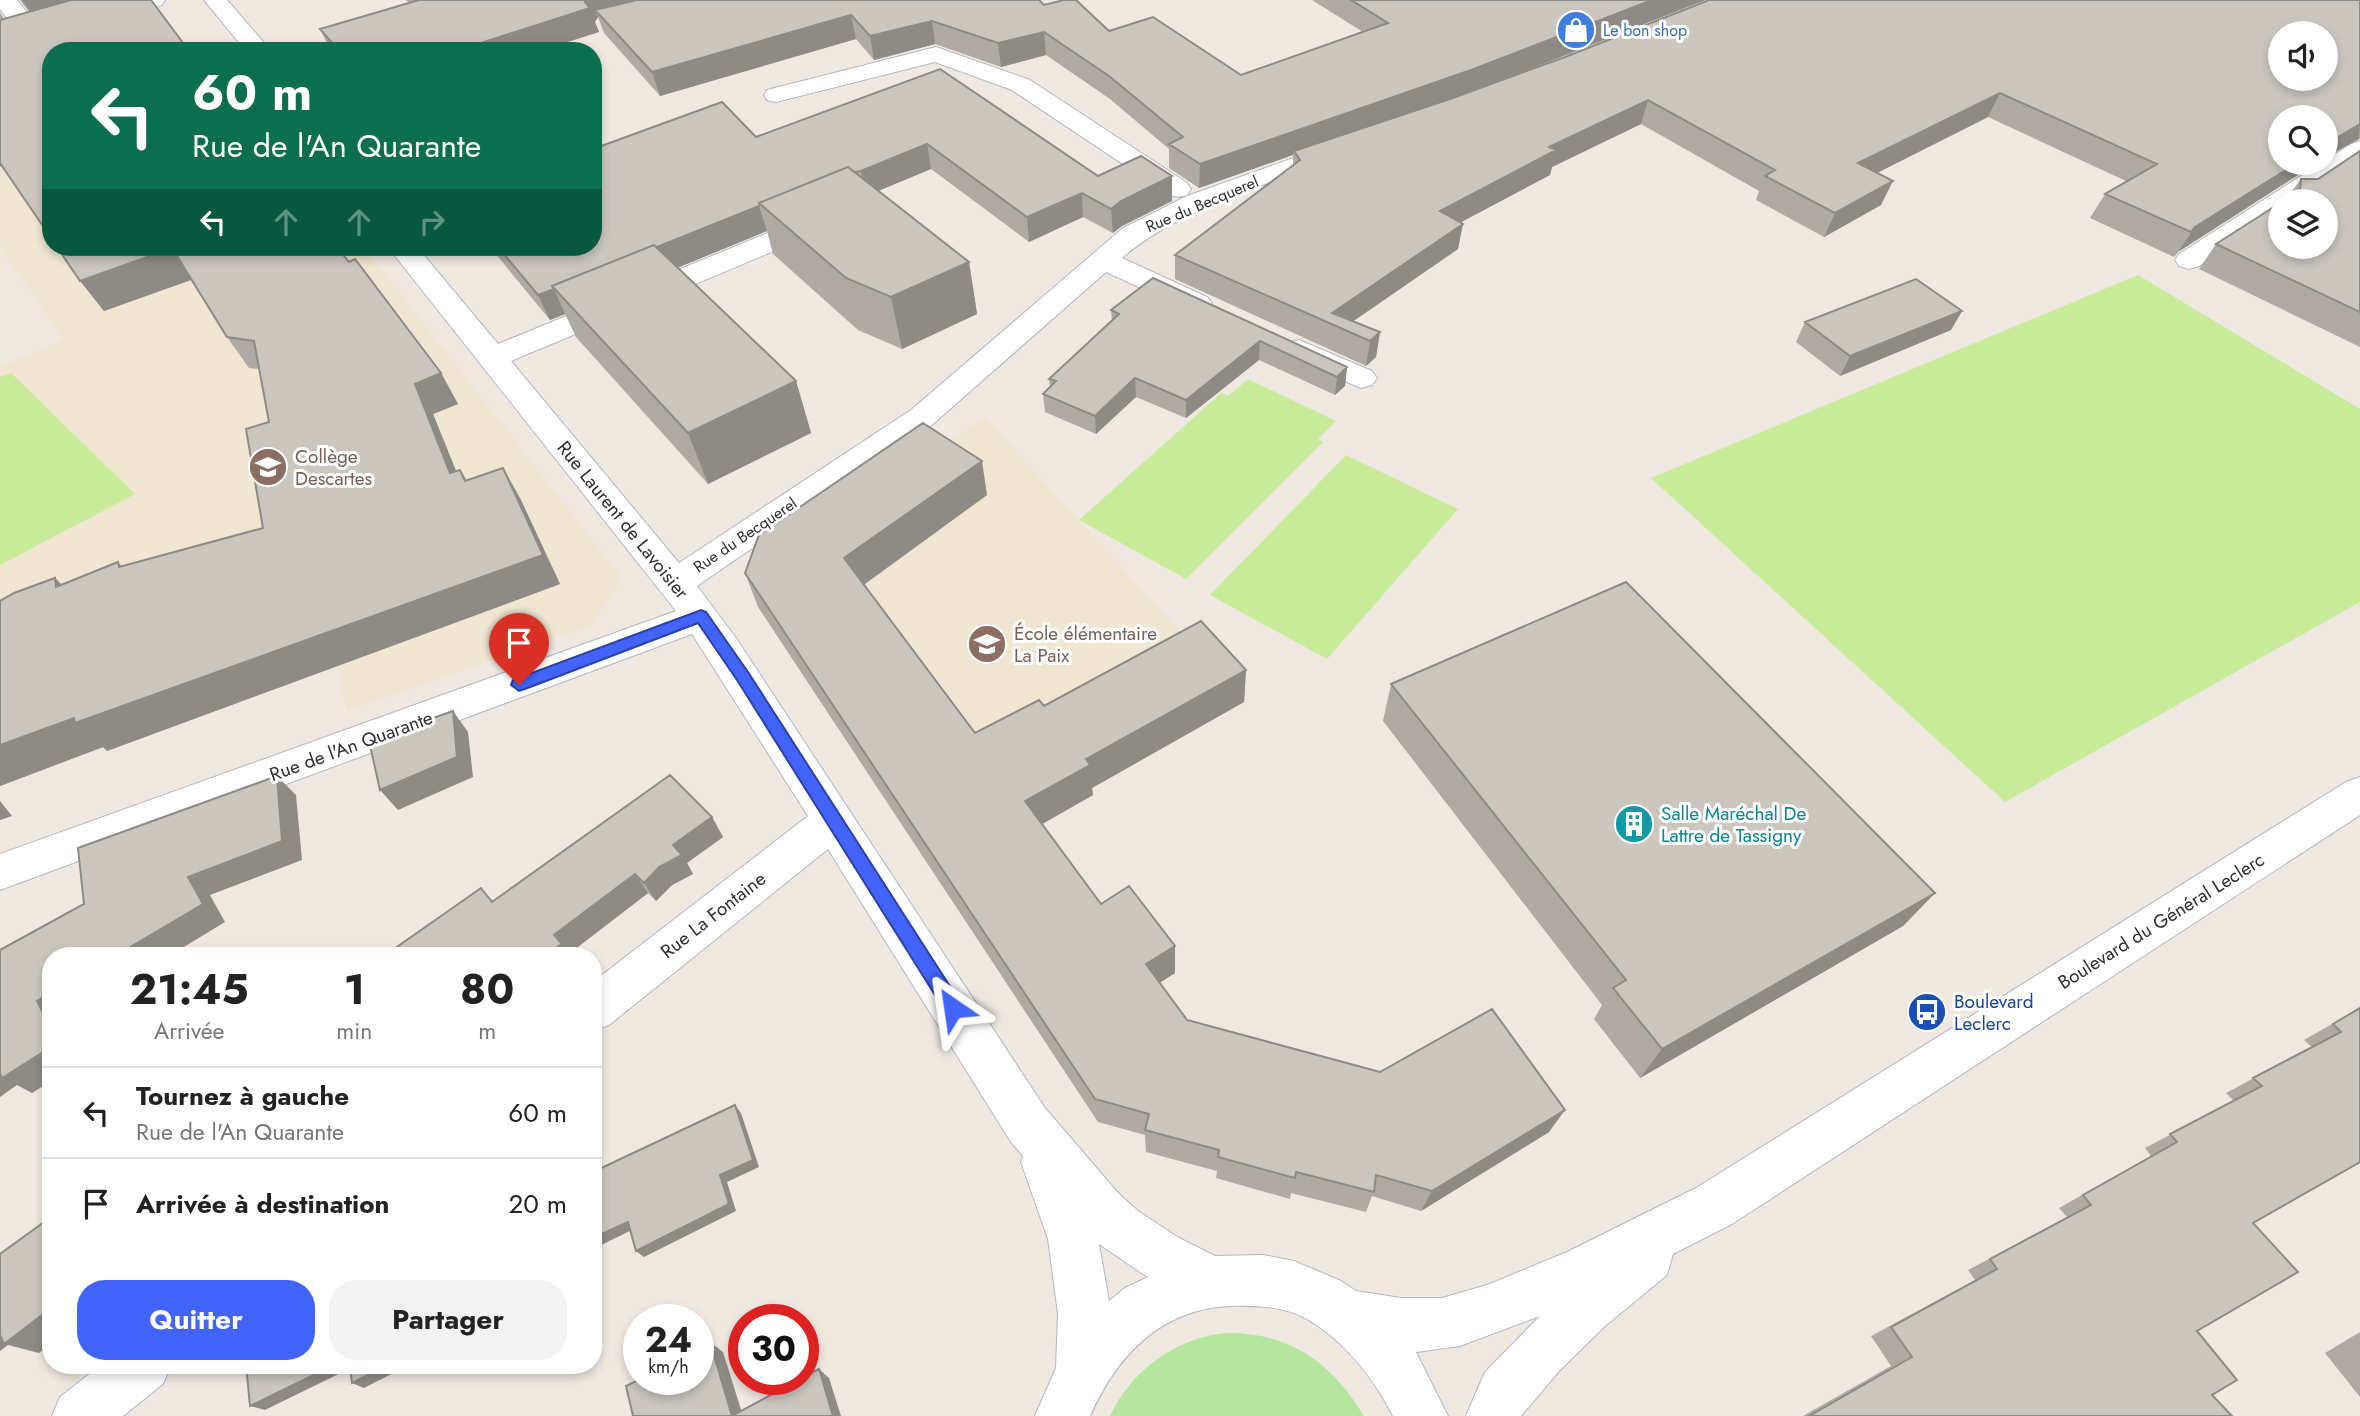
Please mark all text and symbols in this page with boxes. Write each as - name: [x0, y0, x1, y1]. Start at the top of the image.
- shop icon: Le bon shop: [1555, 9, 1597, 51]
- place label: Le bon shop: [1603, 19, 1687, 42]
- map controls: [2268, 21, 2338, 259]
- button: sound: [2268, 21, 2338, 91]
- text: 60 m: [192, 58, 312, 128]
- icon: left: [77, 70, 168, 161]
- button: search: [2268, 105, 2338, 175]
- text: Rue de l'An Quarante: [192, 123, 481, 169]
- street label: Rue du Becquerel: [1142, 170, 1262, 238]
- button: layers: [2268, 189, 2338, 259]
- icon: left: [194, 203, 232, 241]
- icon: ahead: [267, 203, 305, 241]
- icon: ahead: [340, 203, 378, 241]
- icon: right: [413, 203, 451, 241]
- street label: Rue Laurent de Lavoisier: [551, 435, 696, 605]
- place label: Collège Descartes: [295, 443, 372, 492]
- school or university icon: Collège Descartes: [247, 446, 289, 488]
- street label: Rue du Becquerel: [689, 492, 801, 578]
- pin: [489, 613, 549, 685]
- place label: École élémentaire La Paix: [1014, 620, 1157, 669]
- school or university icon: École élémentaire La Paix: [966, 623, 1008, 665]
- icon: arrive: [500, 624, 538, 662]
- street label: Rue de l'An Quarante: [266, 704, 436, 788]
- place label: Salle Maréchal De Lattre de Tassigny: [1661, 800, 1807, 849]
- building icon: Salle Maréchal De Lattre de Tassigny: [1613, 803, 1655, 845]
- street label: Boulevard du Général Leclerc: [2053, 846, 2269, 996]
- street label: Rue La Fontaine: [655, 865, 772, 965]
- text: 21:45: [130, 959, 249, 1020]
- text: 1: [344, 959, 365, 1020]
- text: 80: [460, 959, 514, 1020]
- position arrow: [916, 971, 990, 1045]
- place label: Boulevard Leclerc: [1954, 988, 2034, 1037]
- bus stop icon: Boulevard Leclerc: [1906, 991, 1948, 1033]
- text: Arrivée: [154, 1014, 224, 1048]
- text: min: [336, 1014, 372, 1048]
- text: m: [478, 1014, 496, 1048]
- text: Tournez à gauche: [136, 1077, 349, 1115]
- icon: left: [77, 1094, 115, 1132]
- text: 60 m: [508, 1094, 567, 1132]
- text: Rue de l'An Quarante: [136, 1115, 344, 1149]
- icon: arrive: [77, 1185, 115, 1223]
- text: Arrivée à destination: [136, 1185, 389, 1223]
- text: 20 m: [509, 1185, 567, 1223]
- button: Quitter: [77, 1280, 315, 1360]
- button: Partager: [329, 1280, 567, 1360]
- speed limit sign: 30: [728, 1304, 819, 1395]
- text: 24: [645, 1315, 692, 1365]
- text: km/h: [648, 1354, 689, 1380]

